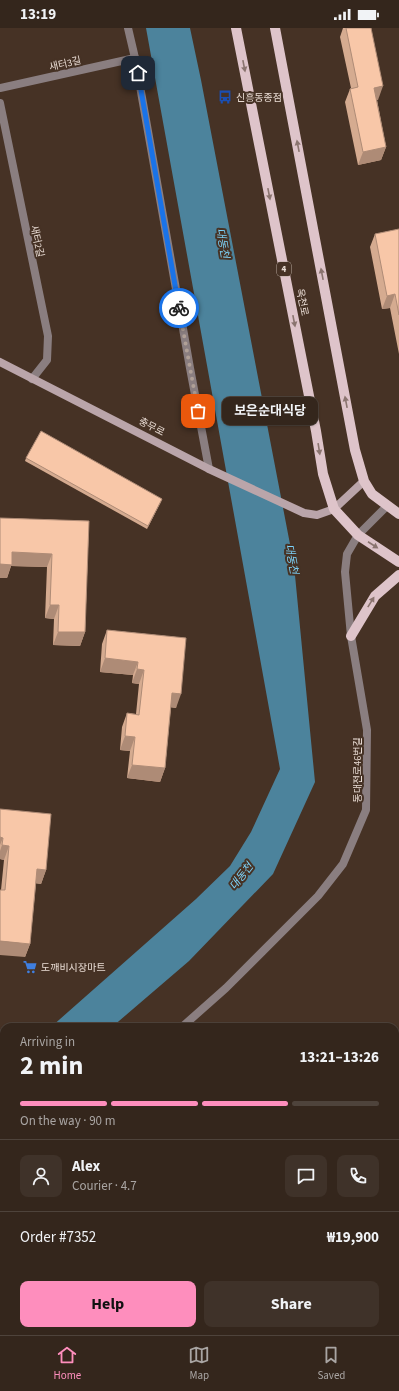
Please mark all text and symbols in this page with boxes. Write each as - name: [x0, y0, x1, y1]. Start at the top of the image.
- text: 13:19: [20, 4, 56, 25]
- street label: 새터3길: [48, 53, 83, 74]
- pin: [121, 56, 155, 90]
- one-way arrow: [241, 60, 247, 72]
- icon: home: [127, 62, 149, 84]
- bus stop icon: 신흥동종점: [217, 89, 233, 105]
- place label: 신흥동종점: [236, 91, 282, 105]
- one-way arrow: [294, 140, 300, 153]
- one-way arrow: [267, 188, 273, 200]
- street label: 새터2길: [27, 224, 47, 259]
- water label: 대동천: [212, 227, 233, 261]
- road number: 4: [277, 262, 291, 276]
- one-way arrow: [319, 268, 325, 280]
- street label: 옥천로: [293, 287, 312, 317]
- courier: [159, 288, 199, 328]
- icon: bike: [168, 297, 190, 319]
- one-way arrow: [292, 315, 298, 327]
- pin: [181, 394, 215, 428]
- one-way arrow: [343, 396, 349, 408]
- callout: 보은순대식당: [222, 397, 318, 425]
- icon: bag: [187, 400, 209, 422]
- text: 보은순대식당: [234, 402, 306, 420]
- street label: 충무로: [136, 414, 167, 439]
- one-way arrow: [316, 443, 322, 455]
- one-way arrow: [367, 541, 379, 548]
- water label: 대동천: [281, 543, 302, 577]
- one-way arrow: [367, 597, 375, 607]
- street label: 동대전로46번길: [351, 737, 365, 803]
- water label: 대동천: [226, 858, 258, 893]
- supermarket icon: 도깨비시장마트: [22, 959, 38, 975]
- place label: 도깨비시장마트: [41, 961, 105, 975]
- text: Arriving in: [20, 1033, 75, 1051]
- text: 2 min: [20, 1047, 83, 1084]
- text: 13:21–13:26: [299, 1047, 379, 1068]
- text: On the way · 90 m: [20, 1112, 115, 1130]
- button: person: [20, 1155, 62, 1197]
- button: chat: [285, 1155, 327, 1197]
- button: phone: [337, 1155, 379, 1197]
- text: Alex: [72, 1156, 100, 1177]
- text: Courier · 4.7: [72, 1177, 137, 1195]
- text: Order #7352: [20, 1227, 96, 1248]
- text: ₩19,900: [327, 1227, 379, 1248]
- button: Help: [20, 1281, 196, 1327]
- button: Share: [204, 1281, 379, 1327]
- tab: Home: [54, 1344, 81, 1383]
- tab: Map: [188, 1344, 210, 1383]
- tab: Saved: [317, 1344, 345, 1383]

